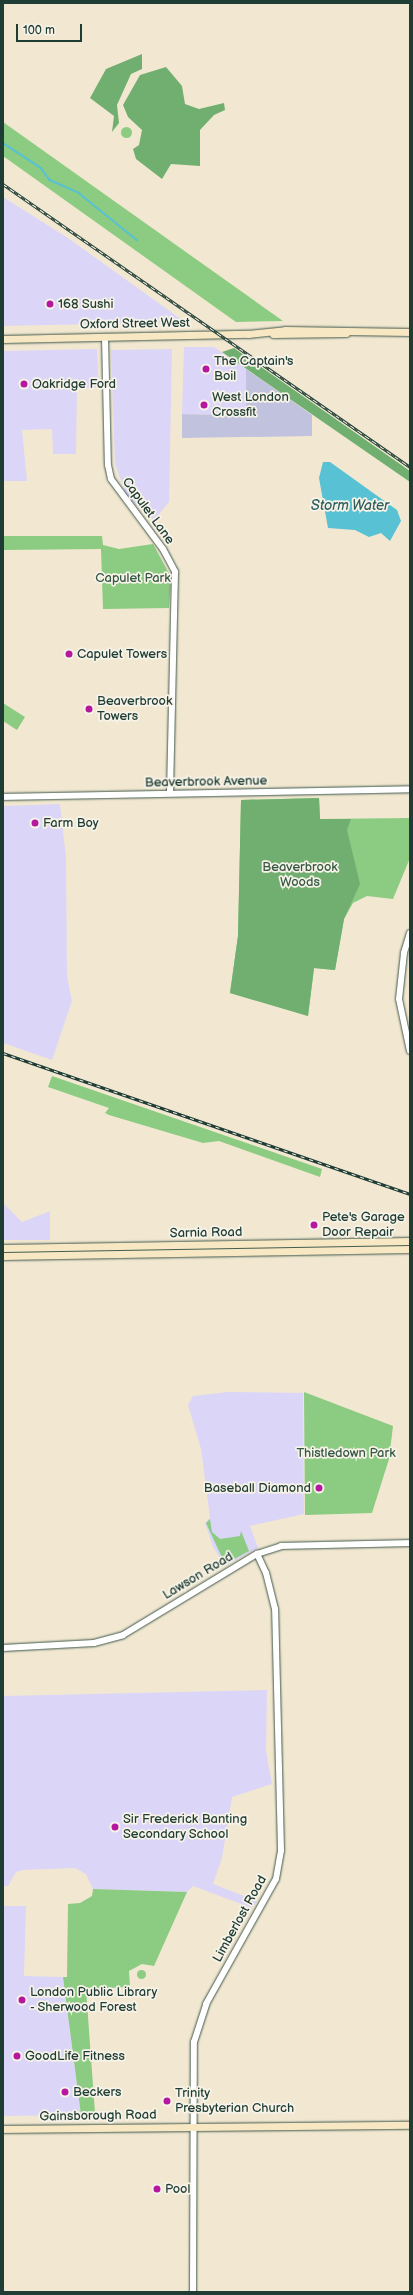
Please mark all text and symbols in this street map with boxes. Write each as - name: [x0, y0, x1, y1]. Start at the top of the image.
- scale bar: [18, 16, 84, 42]
- text: 100 m: [23, 23, 55, 38]
- place label: 168 Sushi: [58, 296, 114, 312]
- marker: 168 Sushi: [45, 299, 55, 309]
- street label: Oxford Street West: [79, 315, 191, 333]
- place label: The Captain's Boil: [214, 354, 293, 385]
- marker: The Captain's Boil: [201, 364, 211, 374]
- place label: Oakridge Ford: [32, 376, 116, 392]
- marker: Oakridge Ford: [19, 379, 29, 389]
- place label: West London Crossfit: [212, 390, 289, 421]
- marker: West London Crossfit: [199, 400, 209, 410]
- street label: Capulet Lane: [119, 475, 177, 547]
- water label: Storm Water: [311, 498, 389, 514]
- park label: Capulet Park: [95, 570, 171, 586]
- place label: Capulet Towers: [77, 646, 167, 662]
- marker: Capulet Towers: [64, 649, 74, 659]
- place label: Beaverbrook Towers: [97, 694, 172, 725]
- marker: Beaverbrook Towers: [84, 704, 94, 714]
- street label: Beaverbrook Avenue: [145, 773, 267, 791]
- place label: Farm Boy: [43, 815, 99, 831]
- marker: Farm Boy: [30, 818, 40, 828]
- park label: Beaverbrook Woods: [262, 860, 338, 891]
- place label: Pete's Garage Door Repair: [322, 1210, 405, 1241]
- marker: Pete's Garage Door Repair: [309, 1220, 319, 1230]
- street label: Sarnia Road: [170, 1225, 242, 1241]
- park label: Thistledown Park: [296, 1445, 396, 1461]
- place label: Baseball Diamond: [204, 1480, 311, 1496]
- marker: Baseball Diamond: [314, 1483, 324, 1493]
- street label: Lawson Road: [160, 1549, 236, 1603]
- place label: Sir Frederick Banting Secondary School: [123, 1812, 247, 1843]
- marker: Sir Frederick Banting Secondary School: [110, 1822, 120, 1832]
- street label: Limberlost Road: [210, 1873, 270, 1965]
- place label: London Public Library - Sherwood Forest: [30, 1985, 157, 2016]
- marker: London Public Library - Sherwood Forest: [17, 1995, 27, 2005]
- place label: GoodLife Fitness: [25, 2048, 125, 2064]
- marker: GoodLife Fitness: [12, 2051, 22, 2061]
- place label: Beckers: [73, 2084, 122, 2100]
- place label: Trinity Presbyterian Church: [175, 2086, 294, 2117]
- marker: Beckers: [60, 2087, 70, 2097]
- marker: Trinity Presbyterian Church: [162, 2096, 172, 2106]
- street label: Gainsborough Road: [39, 2107, 157, 2125]
- place label: Pool: [165, 2181, 190, 2197]
- marker: Pool: [152, 2184, 162, 2194]

